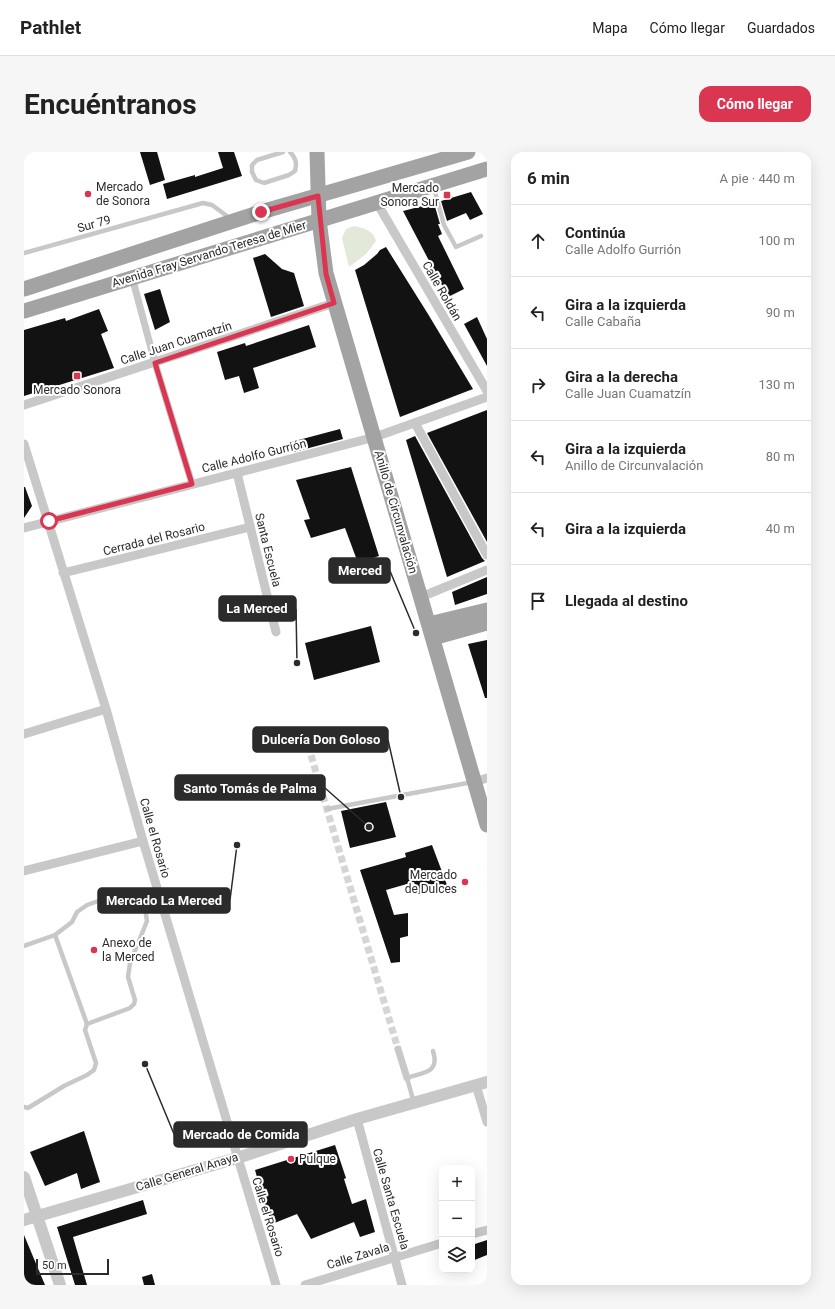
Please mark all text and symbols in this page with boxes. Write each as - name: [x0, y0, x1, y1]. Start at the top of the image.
- text: Pathlet: [20, 16, 81, 39]
- text: Mapa: [592, 20, 628, 36]
- text: Cómo llegar: [650, 20, 725, 36]
- text: Guardados: [747, 20, 815, 36]
- button: Cómo llegar: [699, 86, 811, 122]
- text: Encuéntranos: [24, 88, 197, 121]
- text: 6 min: [527, 168, 570, 188]
- text: A pie · 440 m: [720, 171, 795, 186]
- place label: Mercado de Sonora: [96, 180, 150, 208]
- place label: Mercado Sonora Sur: [380, 181, 439, 209]
- marker: Mercado de Sonora: [83, 189, 93, 199]
- marker: Mercado Sonora Sur: [442, 190, 452, 200]
- route end: [252, 203, 270, 221]
- street label: Sur 79: [76, 213, 112, 235]
- street label: Avenida Fray Servando Teresa de Mier: [110, 218, 308, 290]
- text: Continúa: [565, 224, 626, 242]
- icon: ahead: [527, 230, 549, 252]
- text: 100 m: [758, 233, 795, 248]
- text: Calle Adolfo Gurrión: [565, 242, 681, 257]
- street label: Calle Roldán: [419, 259, 465, 323]
- text: Gira a la izquierda: [565, 296, 686, 314]
- icon: left: [527, 302, 549, 324]
- text: 90 m: [766, 305, 795, 320]
- text: Calle Cabaña: [565, 314, 641, 329]
- street label: Calle Juan Cuamatzín: [118, 318, 234, 368]
- text: Gira a la derecha: [565, 368, 678, 386]
- marker: Mercado Sonora: [72, 371, 82, 381]
- icon: right: [527, 374, 549, 396]
- text: 130 m: [758, 377, 795, 392]
- place label: Mercado Sonora: [33, 383, 121, 397]
- text: Calle Juan Cuamatzín: [565, 386, 691, 401]
- street label: Calle Adolfo Gurrión: [200, 436, 308, 476]
- text: Gira a la izquierda: [565, 440, 686, 458]
- icon: left: [527, 446, 549, 468]
- street label: Anillo de Circunvalación: [372, 449, 420, 575]
- text: 80 m: [766, 449, 795, 464]
- text: Anillo de Circunvalación: [565, 458, 703, 473]
- route start: [40, 512, 58, 530]
- street label: Santa Escuela: [252, 512, 284, 588]
- icon: left: [527, 518, 549, 540]
- street label: Cerrada del Rosario: [102, 520, 207, 558]
- text: Gira a la izquierda: [565, 520, 686, 538]
- text: 40 m: [766, 521, 795, 536]
- callout: Merced: [329, 558, 390, 583]
- text: Merced: [338, 563, 382, 578]
- icon: arrive: [527, 590, 549, 612]
- text: Llegada al destino: [565, 592, 688, 610]
- callout: La Merced: [219, 596, 296, 621]
- text: La Merced: [226, 601, 288, 616]
- callout: Dulcería Don Goloso: [253, 727, 388, 752]
- text: Dulcería Don Goloso: [262, 732, 380, 747]
- callout: Santo Tomás de Palma: [175, 775, 325, 800]
- text: Santo Tomás de Palma: [183, 781, 317, 796]
- street label: Calle el Rosario: [137, 796, 173, 880]
- place label: Mercado de Dulces: [405, 868, 457, 896]
- marker: Mercado de Dulces: [460, 877, 470, 887]
- callout: Mercado La Merced: [98, 888, 230, 913]
- text: Mercado La Merced: [106, 893, 222, 908]
- place label: Anexo de la Merced: [102, 936, 155, 964]
- marker: Anexo de la Merced: [89, 945, 99, 955]
- callout: Mercado de Comida: [174, 1122, 307, 1147]
- text: Mercado de Comida: [182, 1127, 300, 1142]
- street label: Calle Santa Escuela: [370, 1147, 412, 1251]
- street label: Calle General Anaya: [134, 1150, 240, 1194]
- place label: Pulque: [299, 1152, 336, 1166]
- marker: Pulque: [286, 1154, 296, 1164]
- map controls: [439, 1165, 475, 1273]
- button: +: [439, 1165, 475, 1201]
- street label: Calle el Rosario: [249, 1175, 287, 1259]
- button: −: [439, 1201, 475, 1237]
- button: layers: [439, 1237, 475, 1273]
- street label: Calle Zavala: [325, 1240, 391, 1272]
- scale bar: [36, 1257, 109, 1276]
- text: 50 m: [42, 1259, 67, 1272]

